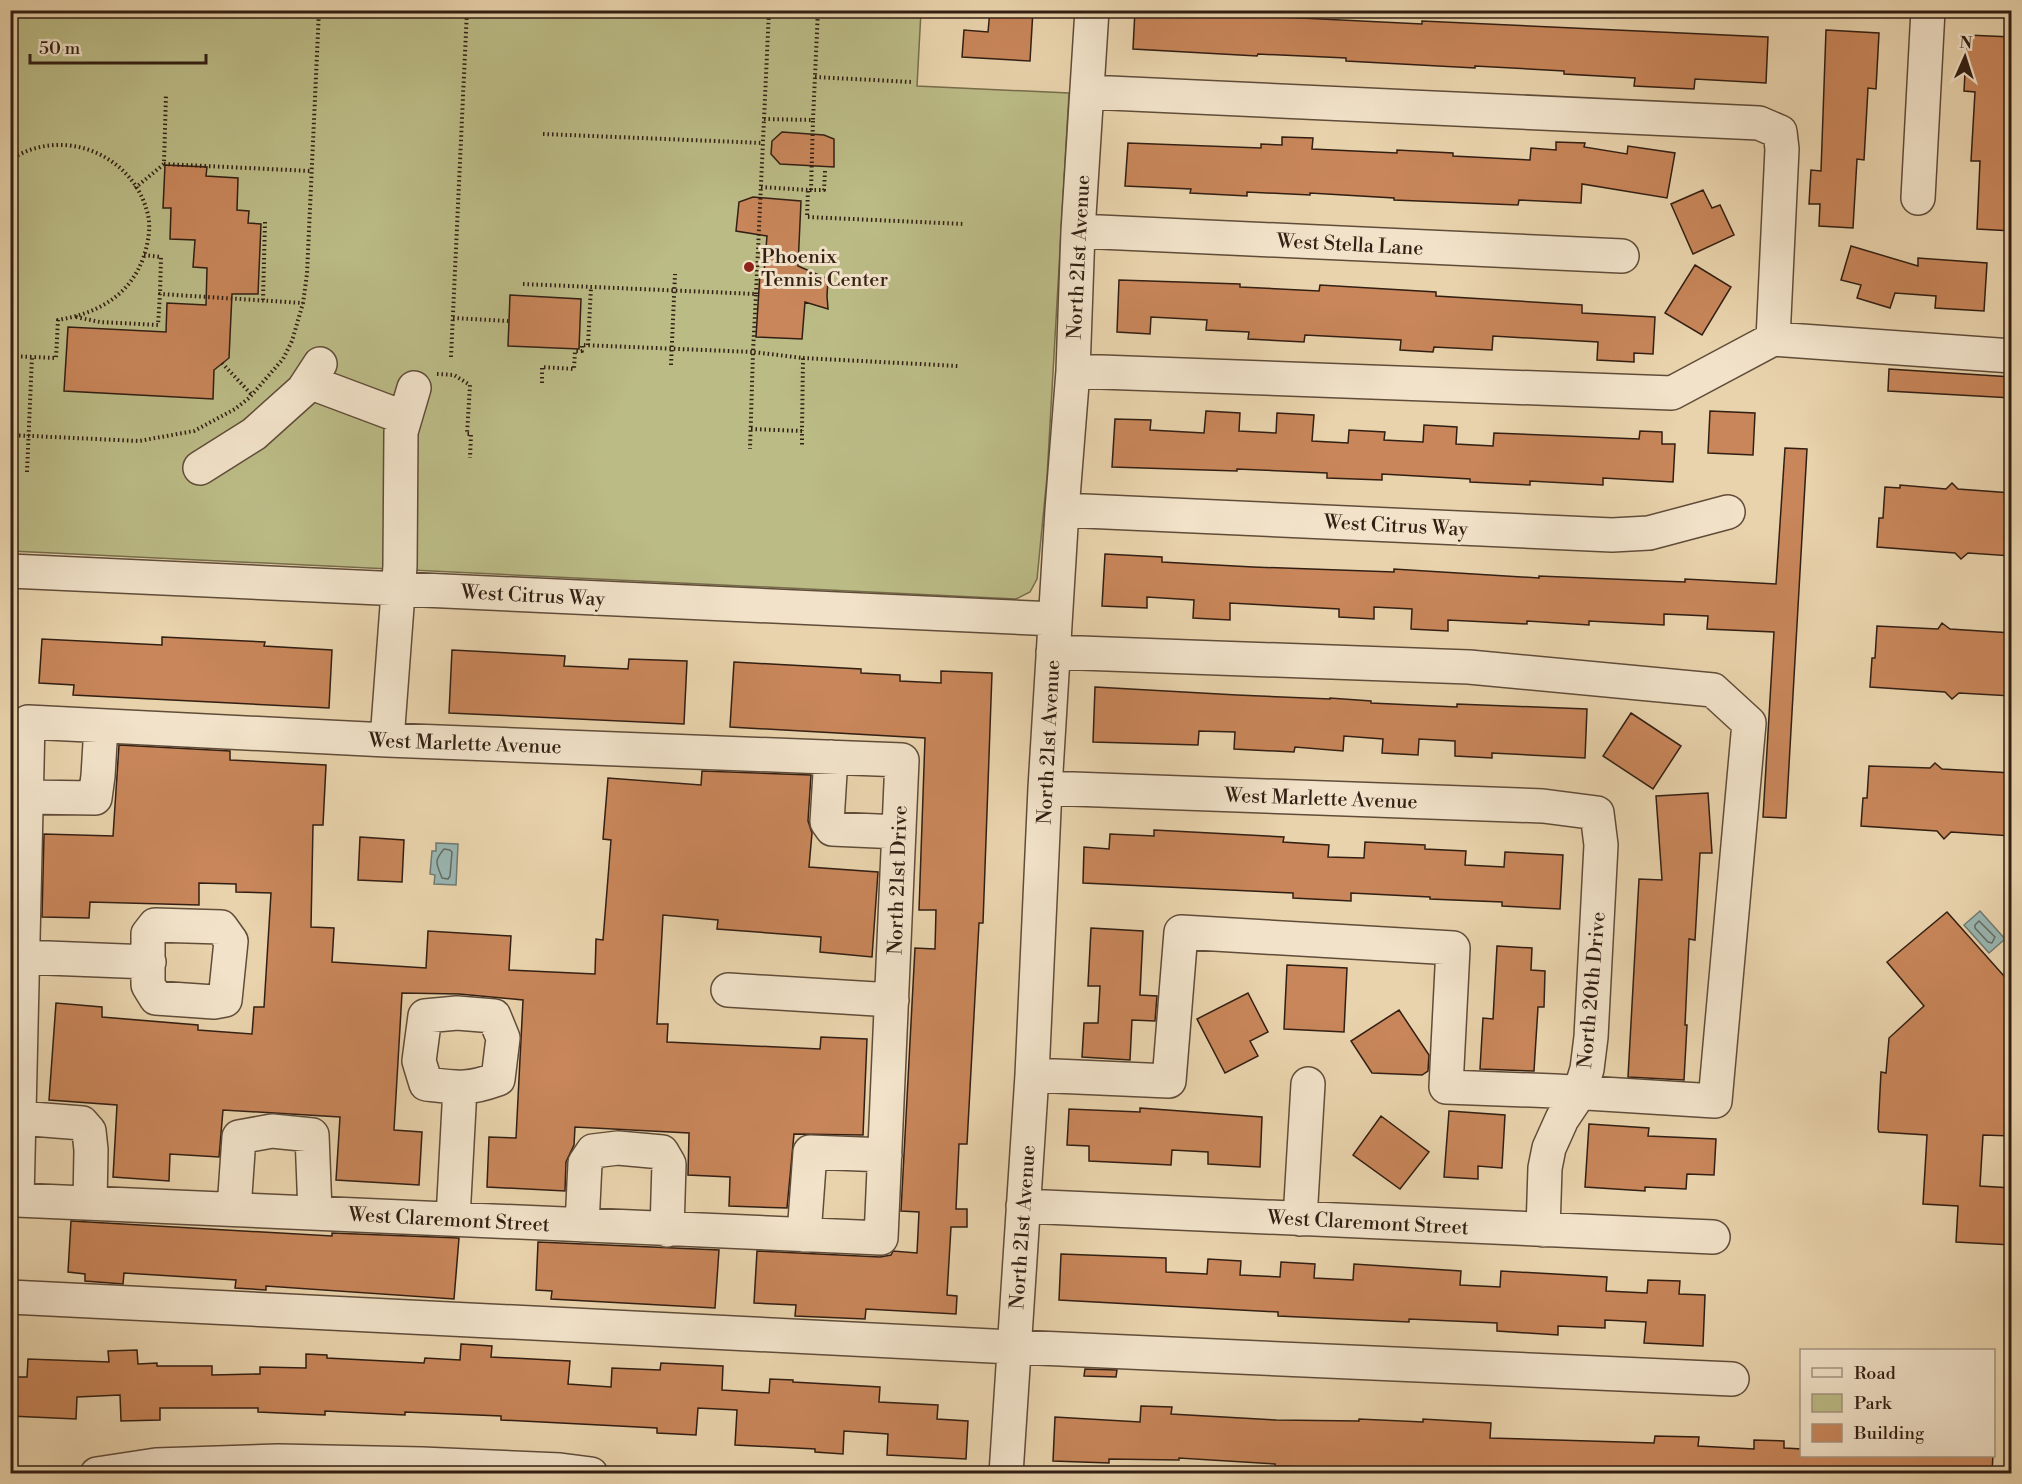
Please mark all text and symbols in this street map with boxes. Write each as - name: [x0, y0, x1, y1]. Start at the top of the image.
- scale bar: [30, 27, 206, 65]
- north arrow: [1935, 27, 1995, 87]
- text: N: [1959, 33, 1973, 53]
- text: 50 m: [39, 37, 81, 60]
- street label: North 21st Avenue: [1063, 174, 1096, 340]
- street label: West Stella Lane: [1275, 229, 1424, 262]
- place label: Phoenix Tennis Center: [761, 245, 888, 293]
- marker: Phoenix Tennis Center: [742, 260, 756, 274]
- street label: West Citrus Way: [1322, 510, 1469, 543]
- street label: West Citrus Way: [459, 580, 606, 613]
- street label: North 21st Avenue: [1033, 659, 1066, 825]
- street label: West Marlette Avenue: [367, 729, 562, 760]
- street label: West Marlette Avenue: [1223, 784, 1418, 815]
- street label: North 21st Drive: [883, 805, 914, 955]
- street label: North 20th Drive: [1573, 911, 1612, 1070]
- street label: North 21st Avenue: [1005, 1144, 1042, 1310]
- street label: West Claremont Street: [347, 1203, 550, 1238]
- street label: West Claremont Street: [1266, 1206, 1469, 1241]
- legend: [1800, 1349, 1995, 1457]
- text: Road: [1854, 1362, 1897, 1385]
- text: Park: [1854, 1392, 1893, 1415]
- text: Building: [1853, 1422, 1925, 1445]

